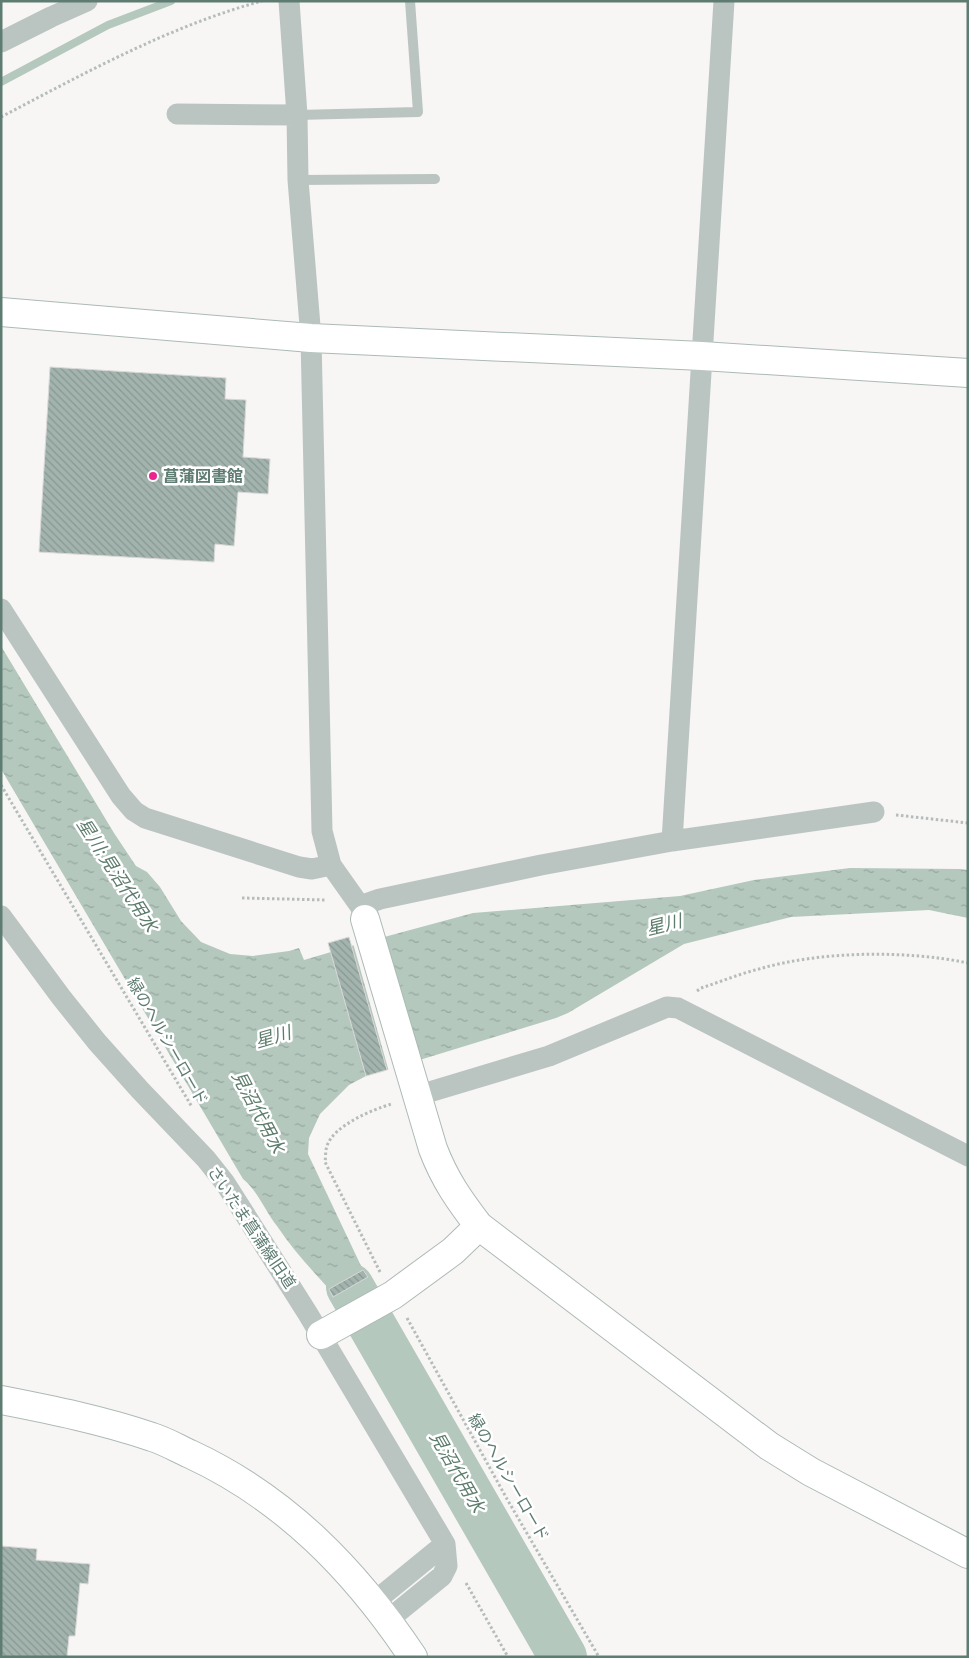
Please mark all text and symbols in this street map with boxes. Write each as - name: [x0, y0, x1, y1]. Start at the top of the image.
- place label: 菖蒲図書館: [163, 466, 243, 485]
- marker: 菖蒲図書館: [147, 470, 159, 482]
- water label: 星川;見沼代用水: [73, 813, 164, 937]
- water label: 星川: [644, 909, 686, 939]
- street label: 緑のヘルシーロード: [124, 974, 213, 1108]
- water label: 星川: [252, 1020, 295, 1052]
- water label: 見沼代用水: [228, 1067, 291, 1158]
- street label: さいたま菖蒲線旧道: [204, 1162, 300, 1292]
- street label: 緑のヘルシーロード: [465, 1410, 554, 1544]
- water label: 見沼代用水: [426, 1427, 491, 1518]

